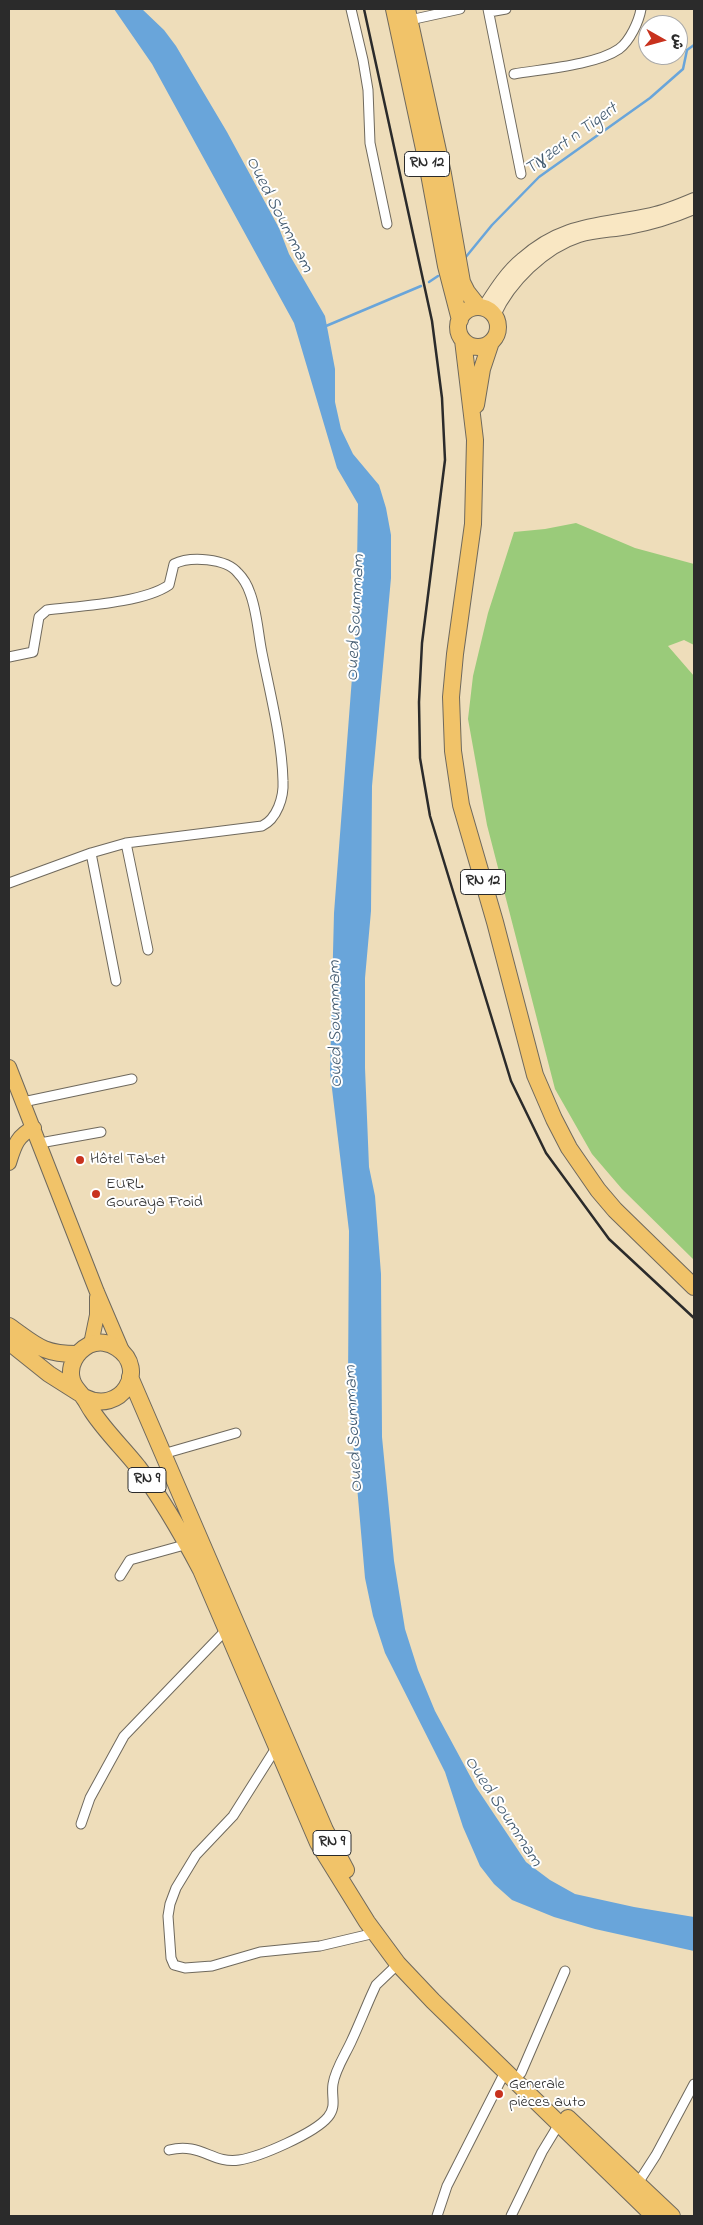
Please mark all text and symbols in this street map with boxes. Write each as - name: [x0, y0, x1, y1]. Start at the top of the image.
- north arrow: [638, 15, 688, 65]
- text: ش: [666, 33, 689, 51]
- water label: Tiɣzert n Tigert: [522, 99, 622, 181]
- road number: RN 12: [404, 152, 450, 176]
- water label: Oued Soummam: [239, 153, 317, 277]
- water label: Oued Soummam: [343, 554, 371, 682]
- road number: RN 12: [460, 870, 506, 894]
- water label: Oued Soummam: [325, 960, 349, 1088]
- place label: Hôtel Tabet: [90, 1150, 166, 1170]
- marker: Hôtel Tabet: [74, 1154, 86, 1166]
- place label: EURL. Gouraya Froid: [106, 1175, 203, 1213]
- marker: EURL. Gouraya Froid: [90, 1188, 102, 1200]
- water label: Oued Soummam: [341, 1365, 369, 1493]
- road number: RN 9: [128, 1468, 166, 1492]
- water label: Oued Soummam: [458, 1753, 546, 1871]
- road number: RN 9: [313, 1830, 351, 1856]
- place label: Generale pièces auto: [509, 2075, 586, 2113]
- marker: Generale pièces auto: [493, 2088, 505, 2100]

